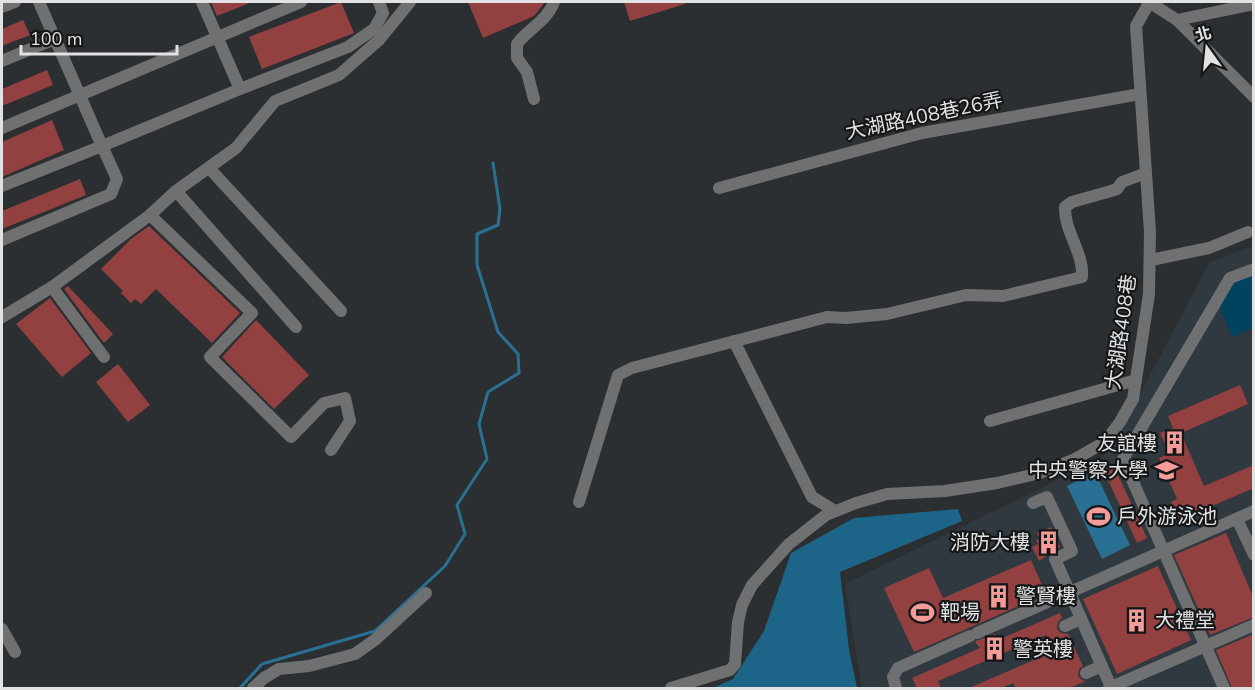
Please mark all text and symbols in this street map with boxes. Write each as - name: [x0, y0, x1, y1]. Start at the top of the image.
- scale bar: [21, 18, 177, 56]
- north arrow: [1177, 18, 1237, 78]
- text: 北: [1193, 22, 1214, 47]
- text: 100 m: [30, 27, 82, 51]
- street label: 大湖路408巷26弄: [843, 86, 1005, 146]
- street label: 大湖路408巷: [1100, 273, 1142, 391]
- place label: 友誼樓: [1097, 430, 1157, 457]
- building icon: 友誼樓: [1162, 430, 1188, 456]
- place label: 中央警察大學: [1028, 457, 1148, 484]
- school or university icon: 中央警察大學: [1153, 457, 1179, 483]
- sports icon: 戶外游泳池: [1086, 503, 1112, 529]
- place label: 戶外游泳池: [1117, 503, 1217, 530]
- place label: 消防大樓: [950, 529, 1030, 556]
- building icon: 消防大樓: [1035, 529, 1061, 555]
- building icon: 警賢樓: [985, 583, 1011, 609]
- place label: 警賢樓: [1016, 583, 1076, 610]
- sports icon: 靶場: [909, 599, 935, 625]
- place label: 靶場: [940, 599, 980, 626]
- building icon: 大禮堂: [1124, 607, 1150, 633]
- place label: 大禮堂: [1155, 607, 1215, 634]
- building icon: 警英樓: [982, 636, 1008, 662]
- place label: 警英樓: [1013, 636, 1073, 663]

